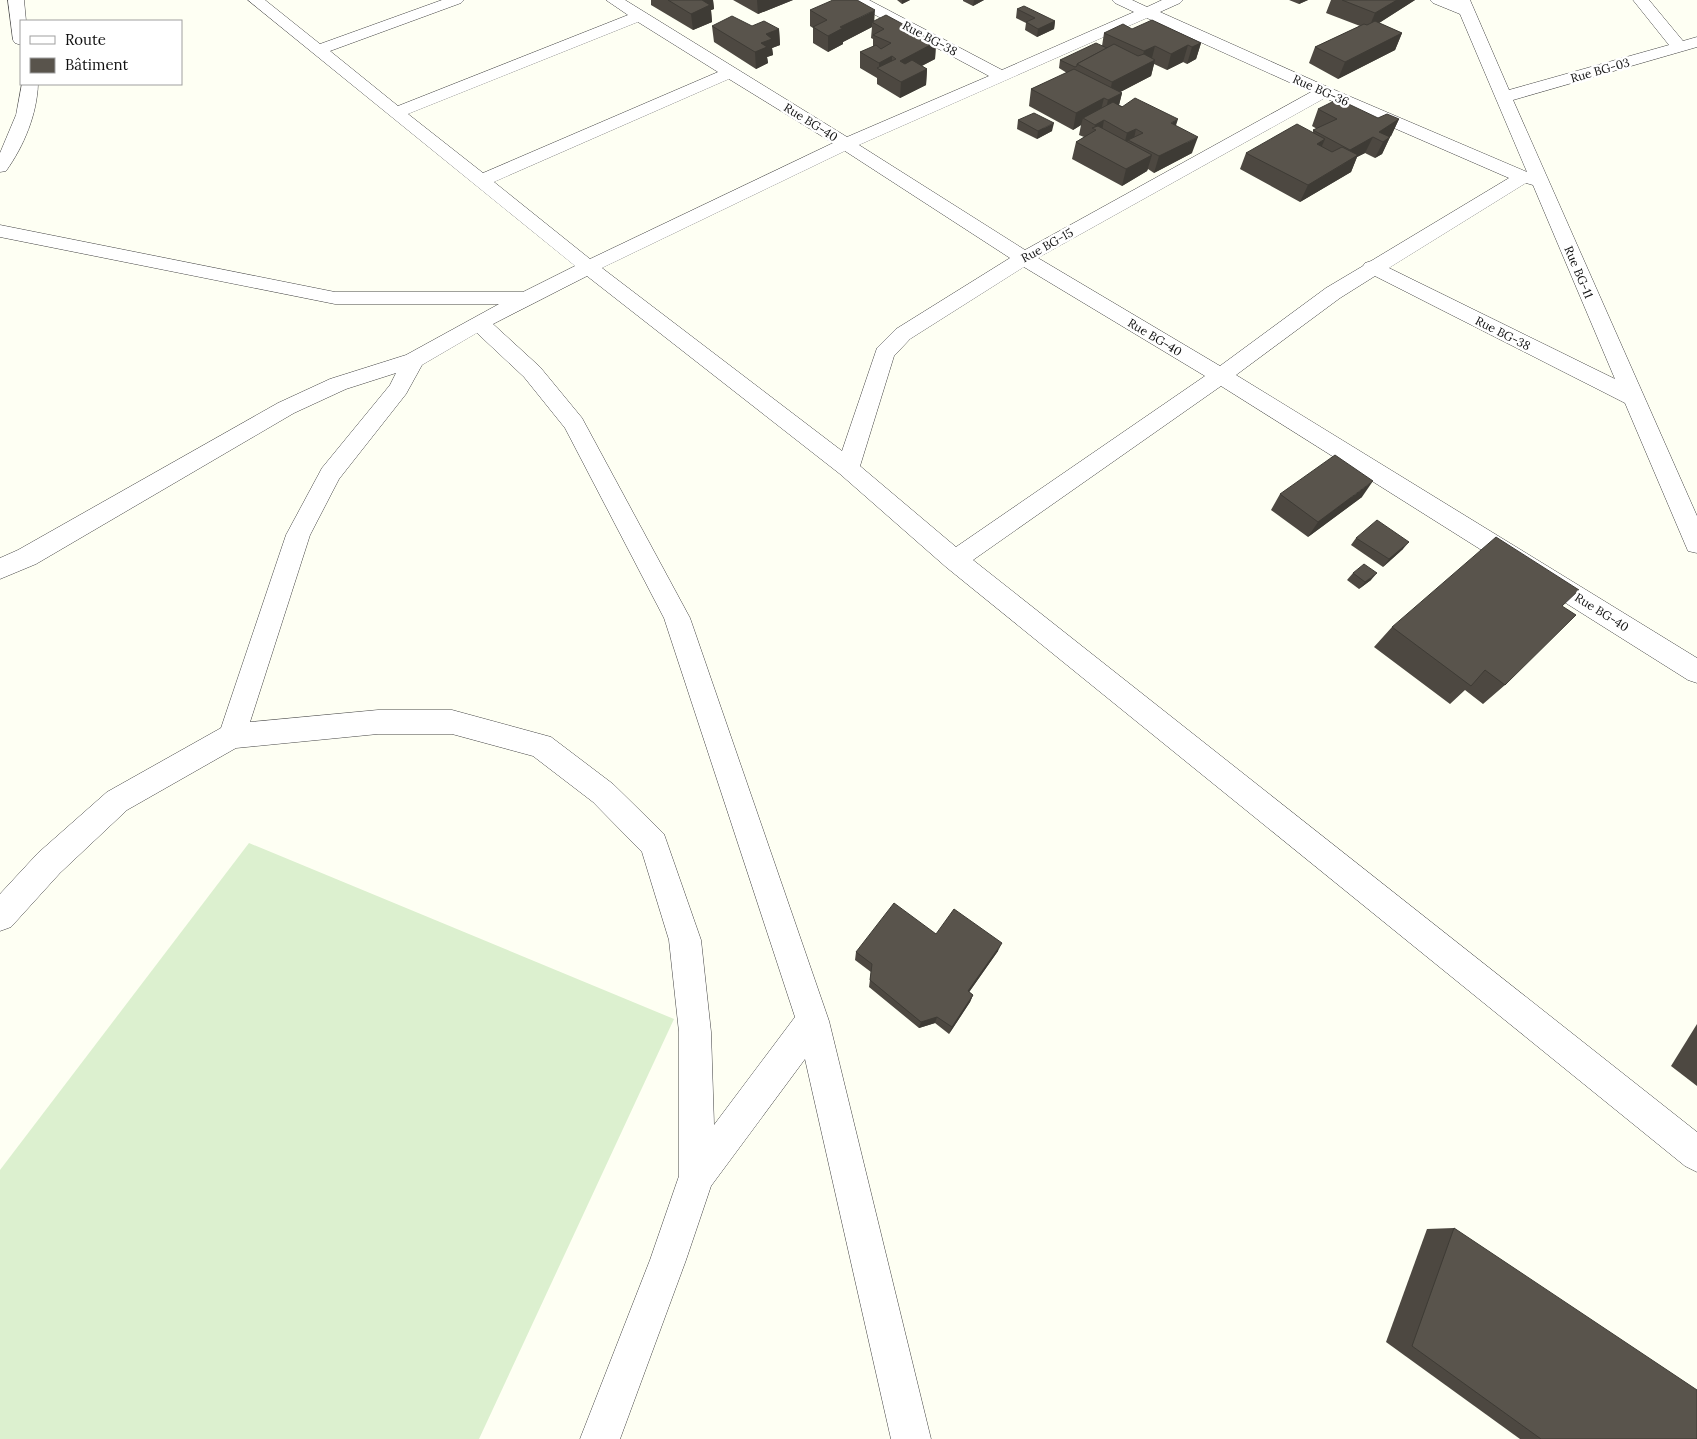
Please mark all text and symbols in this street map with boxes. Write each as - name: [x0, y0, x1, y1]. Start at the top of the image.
- street label: Rue BG-38: [900, 17, 960, 59]
- legend: [20, 20, 182, 85]
- text: Route: [65, 30, 106, 49]
- street label: Rue BG-03: [1569, 54, 1632, 86]
- text: Bâtiment: [65, 55, 128, 74]
- street label: Rue BG-36: [1290, 71, 1352, 109]
- street label: Rue BG-40: [781, 100, 841, 144]
- street label: Rue BG-15: [1018, 225, 1076, 265]
- street label: Rue BG-11: [1561, 244, 1597, 300]
- street label: Rue BG-38: [1473, 313, 1533, 353]
- street label: Rue BG-40: [1125, 315, 1185, 359]
- street label: Rue BG-40: [1572, 590, 1632, 634]

